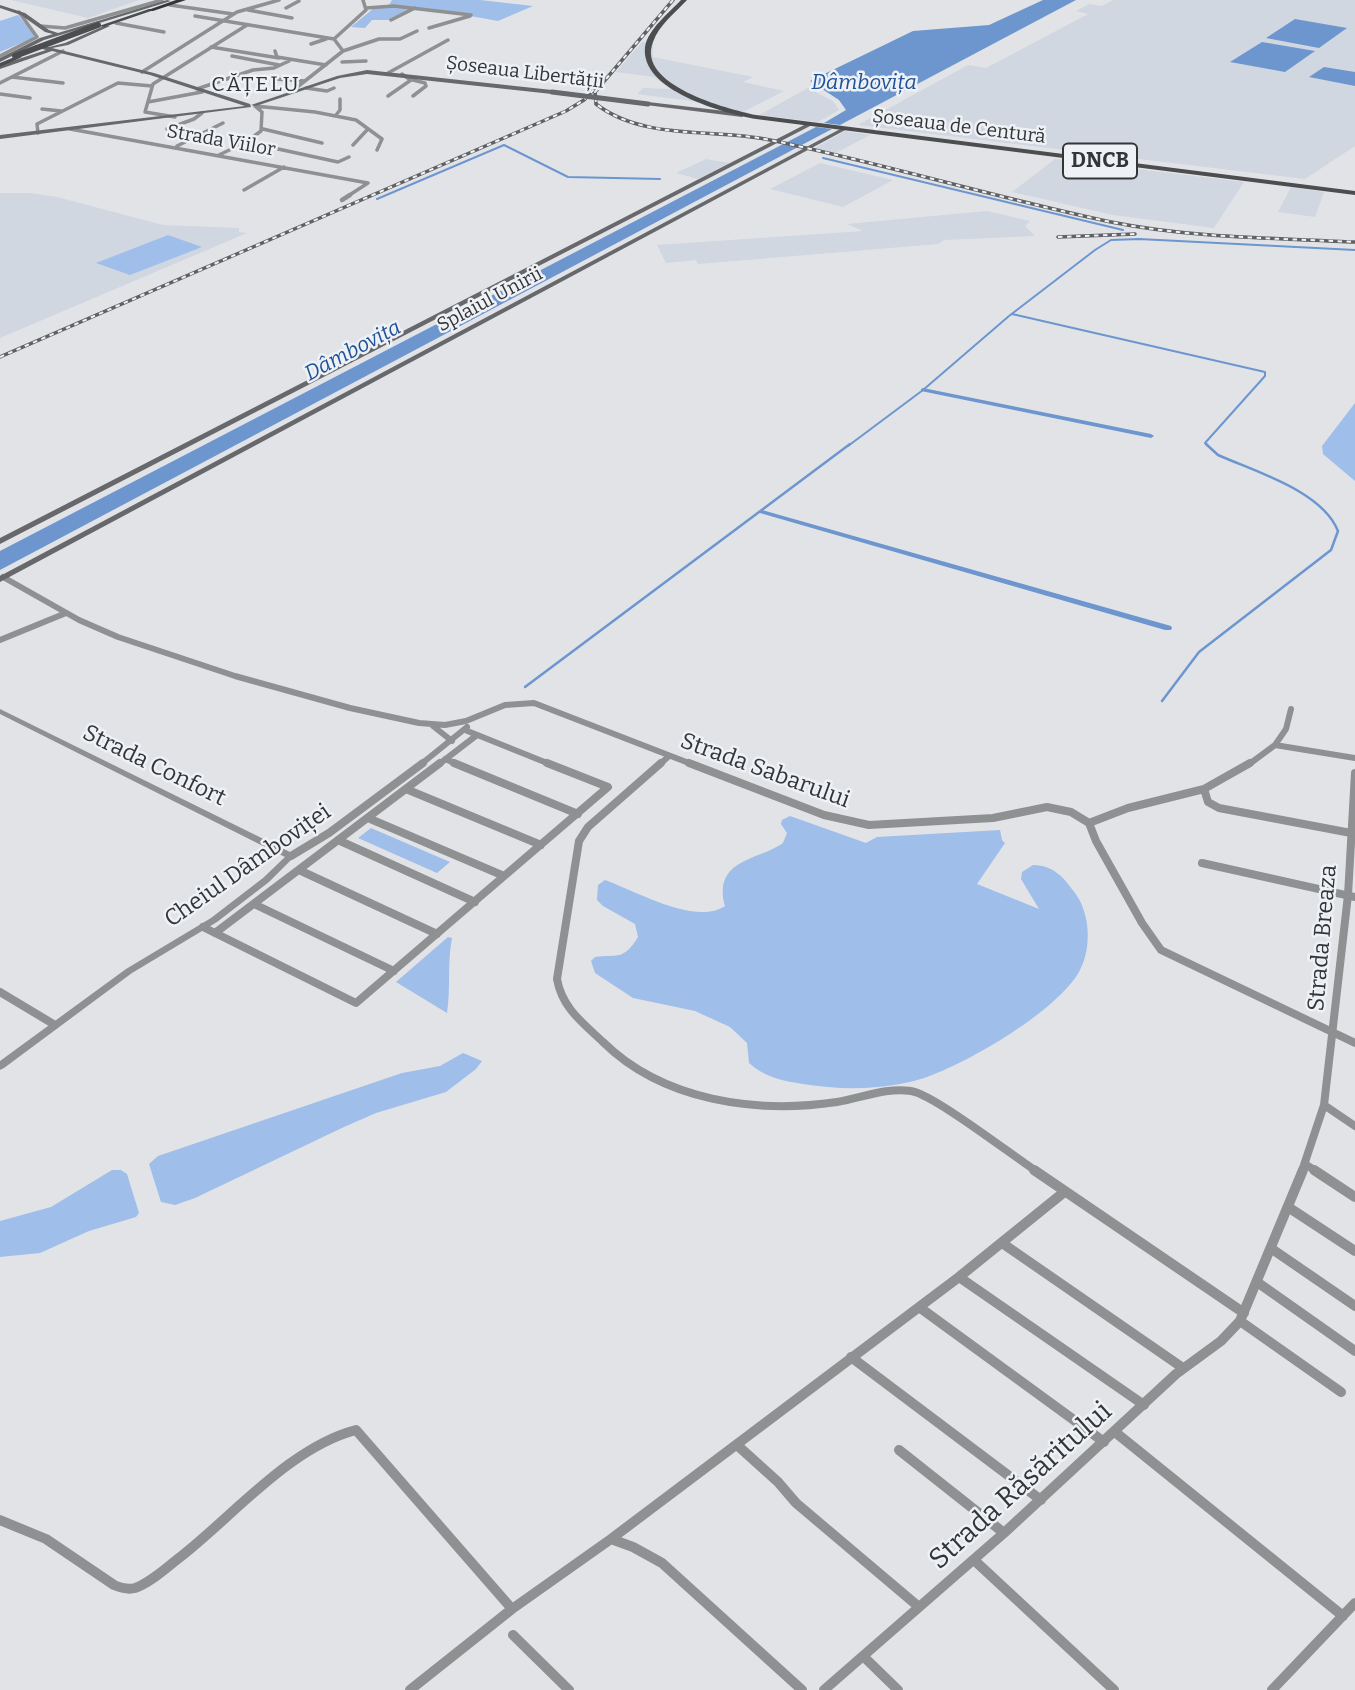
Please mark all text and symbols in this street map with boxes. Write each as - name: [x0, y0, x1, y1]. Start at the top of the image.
- street label: Șoseaua Libertății: [445, 52, 605, 94]
- water label: Dâmbovița: [811, 70, 917, 96]
- district label: CĂȚELU: [212, 72, 300, 98]
- street label: Șoseaua de Centură: [871, 105, 1047, 149]
- street label: Strada Viilor: [165, 120, 277, 162]
- road number: DNCB: [1063, 144, 1137, 178]
- street label: Splaiul Unirii: [434, 263, 546, 337]
- water label: Dâmbovița: [301, 315, 405, 387]
- street label: Strada Confort: [78, 719, 230, 813]
- street label: Strada Sabarului: [677, 728, 853, 814]
- street label: Cheiul Dâmboviței: [160, 798, 336, 934]
- street label: Strada Breaza: [1303, 863, 1343, 1013]
- street label: Strada Răsăritului: [923, 1395, 1119, 1577]

